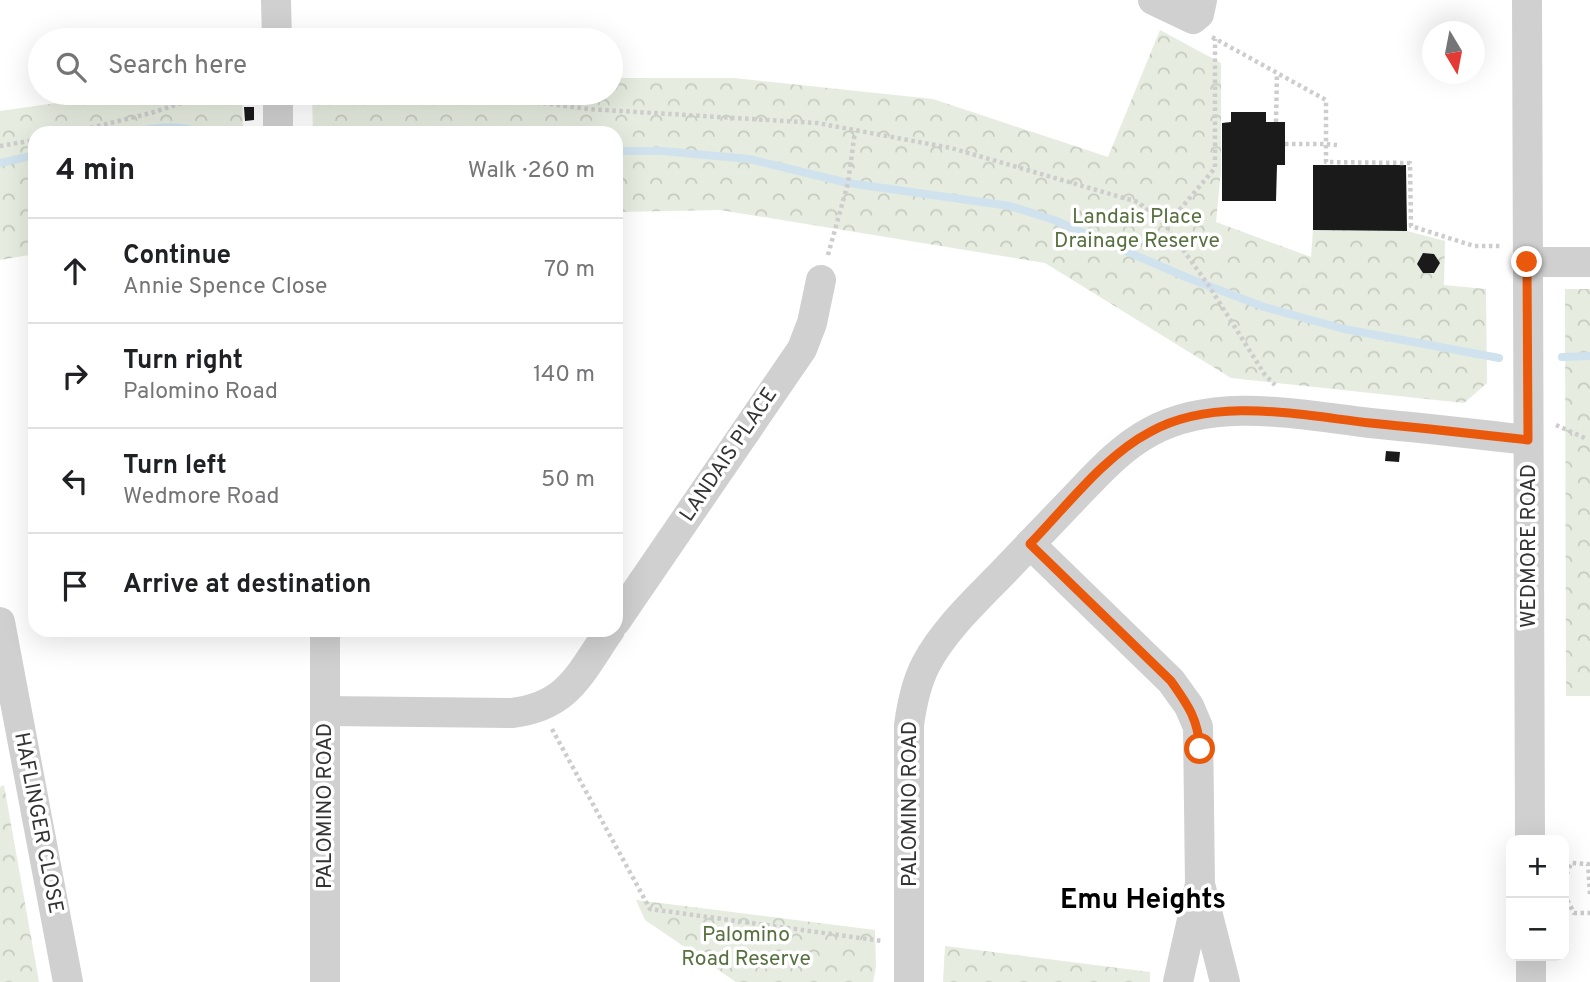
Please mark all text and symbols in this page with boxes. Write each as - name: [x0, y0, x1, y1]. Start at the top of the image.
- north arrow: [1422, 21, 1485, 84]
- search box: [28, 28, 623, 105]
- icon: search: [52, 48, 90, 86]
- text: Search here: [108, 50, 247, 83]
- text: 4 min: [56, 153, 135, 190]
- text: Walk · 260 m: [468, 157, 595, 186]
- park label: Landais Place Drainage Reserve: [1054, 204, 1220, 255]
- text: Continue: [123, 240, 231, 273]
- route end: [1511, 246, 1542, 277]
- icon: ahead: [56, 252, 94, 290]
- text: 70 m: [544, 256, 595, 285]
- text: Annie Spence Close: [123, 273, 327, 302]
- text: Turn right: [123, 345, 243, 378]
- icon: right: [56, 357, 94, 395]
- text: 140 m: [533, 361, 595, 390]
- text: Palomino Road: [123, 378, 278, 407]
- street label: LANDAIS PLACE: [674, 383, 784, 527]
- text: Turn left: [123, 450, 227, 483]
- icon: left: [56, 462, 94, 500]
- street label: WEDMORE ROAD: [1516, 464, 1543, 628]
- text: 50 m: [541, 466, 595, 495]
- text: Wedmore Road: [123, 483, 280, 512]
- icon: arrive: [56, 567, 94, 605]
- text: Arrive at destination: [123, 569, 371, 602]
- street label: PALOMINO ROAD: [897, 721, 924, 887]
- street label: PALOMINO ROAD: [312, 723, 339, 889]
- street label: HAFLINGER CLOSE: [7, 730, 69, 916]
- route start: [1184, 733, 1215, 764]
- map controls: [1506, 835, 1569, 961]
- button: +: [1506, 835, 1569, 898]
- district label: Emu Heights: [1060, 883, 1226, 919]
- button: −: [1506, 898, 1569, 961]
- park label: Palomino Road Reserve: [681, 922, 811, 973]

